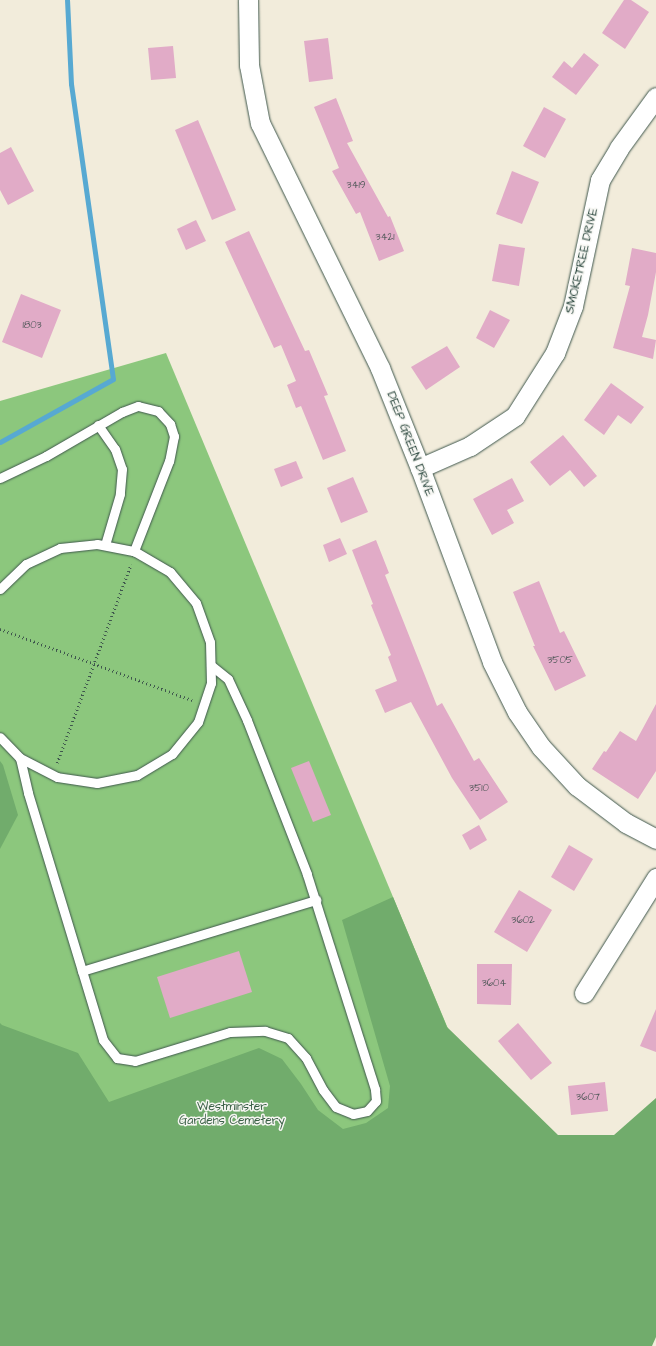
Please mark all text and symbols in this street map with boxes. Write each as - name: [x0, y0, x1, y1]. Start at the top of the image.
- house number: 3419: [347, 180, 365, 192]
- street label: SMOKETREE DRIVE: [563, 207, 601, 315]
- house number: 3421: [376, 232, 394, 244]
- house number: 1803: [22, 320, 42, 332]
- street label: DEEP GREEN DRIVE: [383, 390, 437, 498]
- house number: 3505: [547, 655, 573, 667]
- house number: 3510: [469, 783, 489, 795]
- house number: 3602: [511, 915, 535, 927]
- house number: 3604: [482, 978, 506, 990]
- house number: 3607: [576, 1092, 600, 1104]
- park label: Westminster Gardens Cemetery: [179, 1100, 285, 1128]

